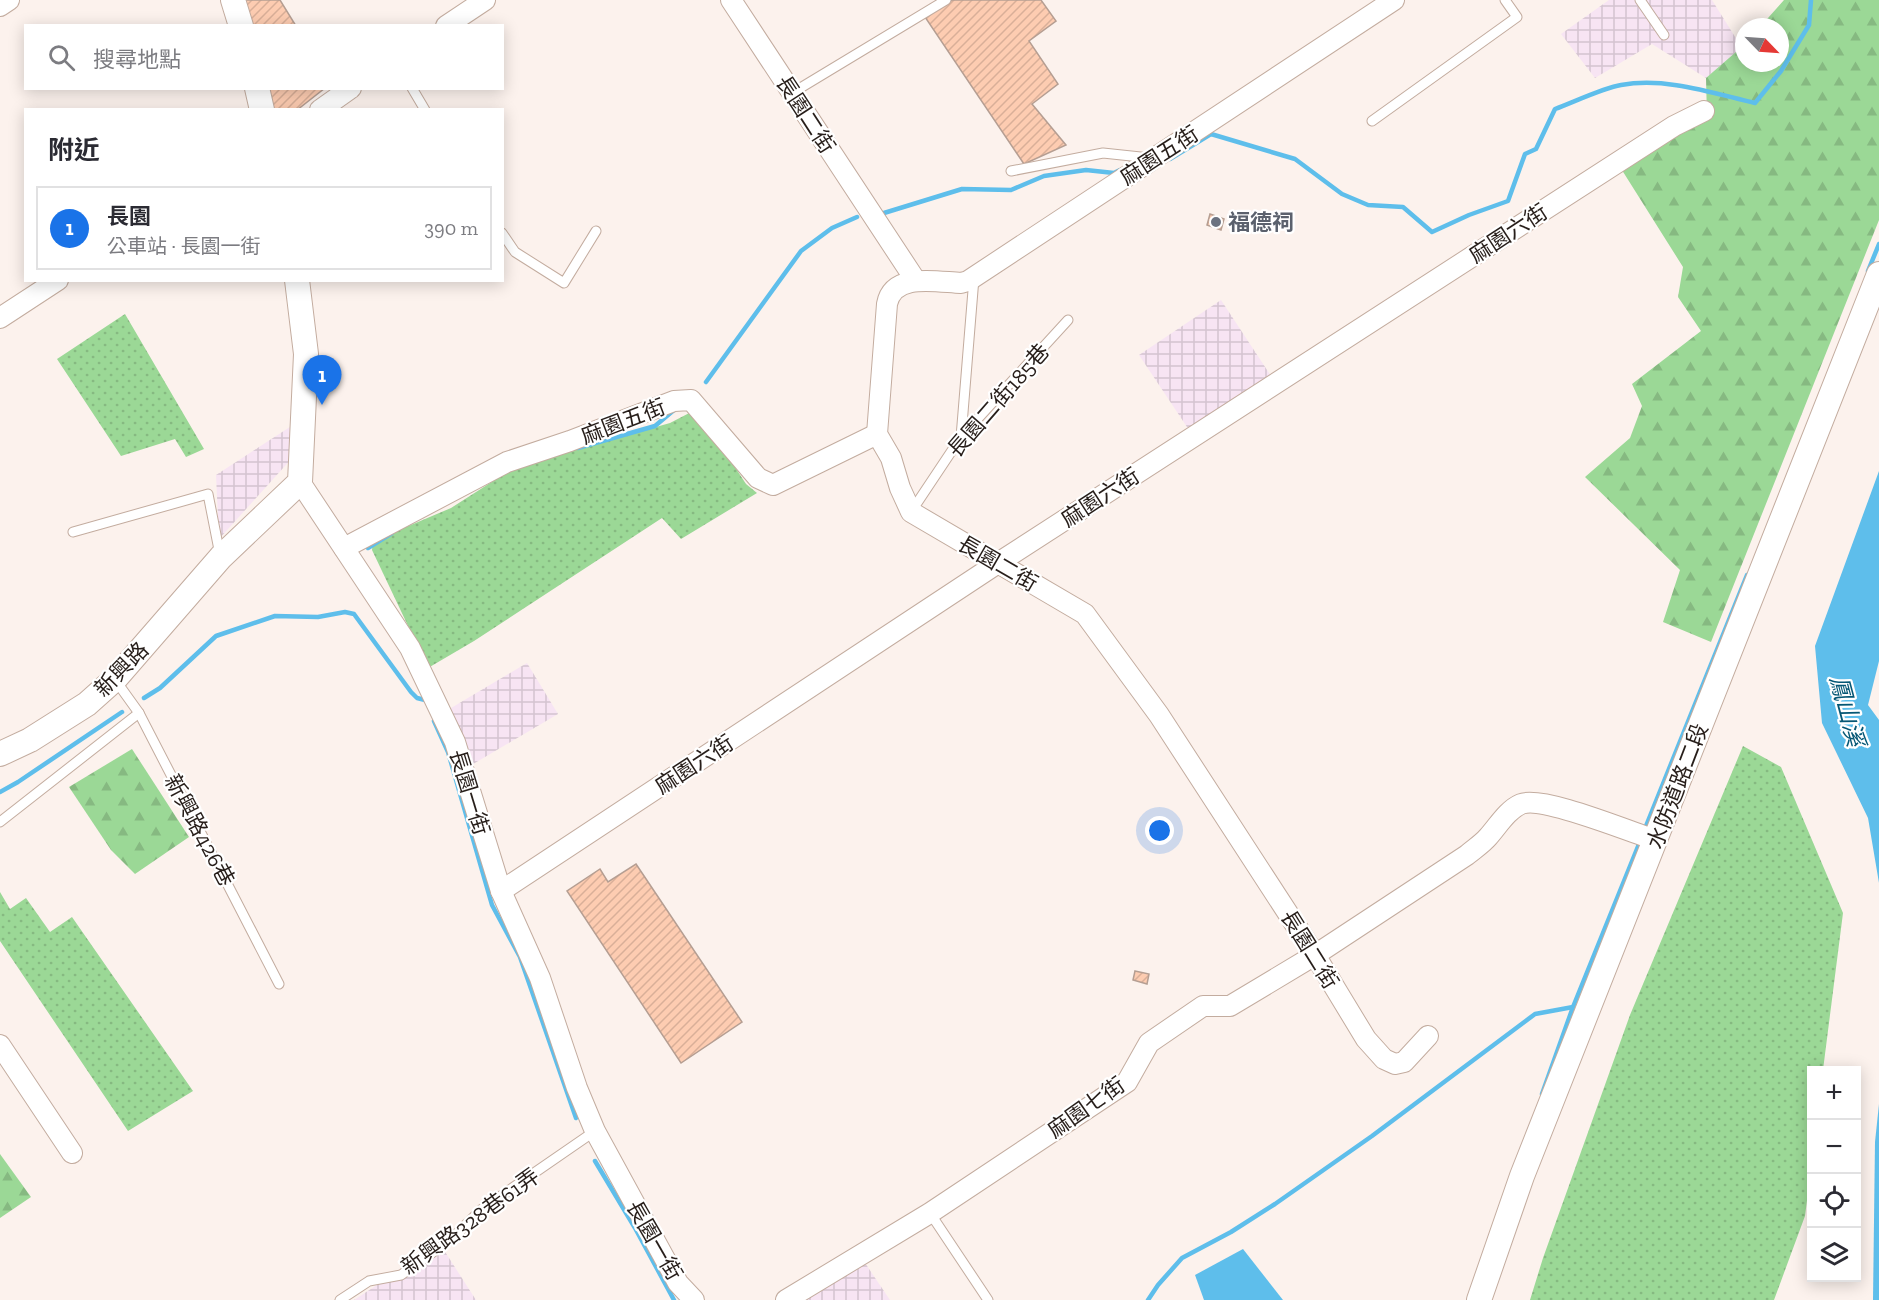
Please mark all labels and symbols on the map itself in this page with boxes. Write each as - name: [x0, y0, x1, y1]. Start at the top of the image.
- north arrow: [1735, 18, 1789, 72]
- street label: 長園二街: [770, 70, 841, 159]
- street label: 麻園五街: [1115, 120, 1204, 191]
- street label: 麻園六街: [1464, 198, 1553, 269]
- place label: 福德祠: [1228, 209, 1294, 236]
- marker: 福德祠: [1209, 215, 1223, 229]
- street label: 長園二街185巷: [942, 338, 1055, 463]
- pin: 1: [302, 356, 342, 405]
- street label: 麻園五街: [577, 393, 669, 450]
- street label: 麻園六街: [1056, 462, 1145, 533]
- street label: 長園二街: [953, 530, 1043, 597]
- street label: 新興路: [89, 636, 154, 702]
- water label: 鳳山溪: [1824, 672, 1872, 752]
- street label: 水防道路二段: [1641, 720, 1714, 853]
- street label: 麻園六街: [650, 729, 739, 800]
- street label: 長園一街: [444, 746, 495, 838]
- street label: 新興路426巷: [159, 770, 240, 891]
- your location: [1145, 816, 1174, 845]
- street label: 長園二街: [1275, 905, 1344, 994]
- street label: 麻園七街: [1042, 1071, 1130, 1144]
- street label: 新興路328巷61弄: [396, 1162, 545, 1281]
- street label: 長園一街: [621, 1195, 688, 1285]

